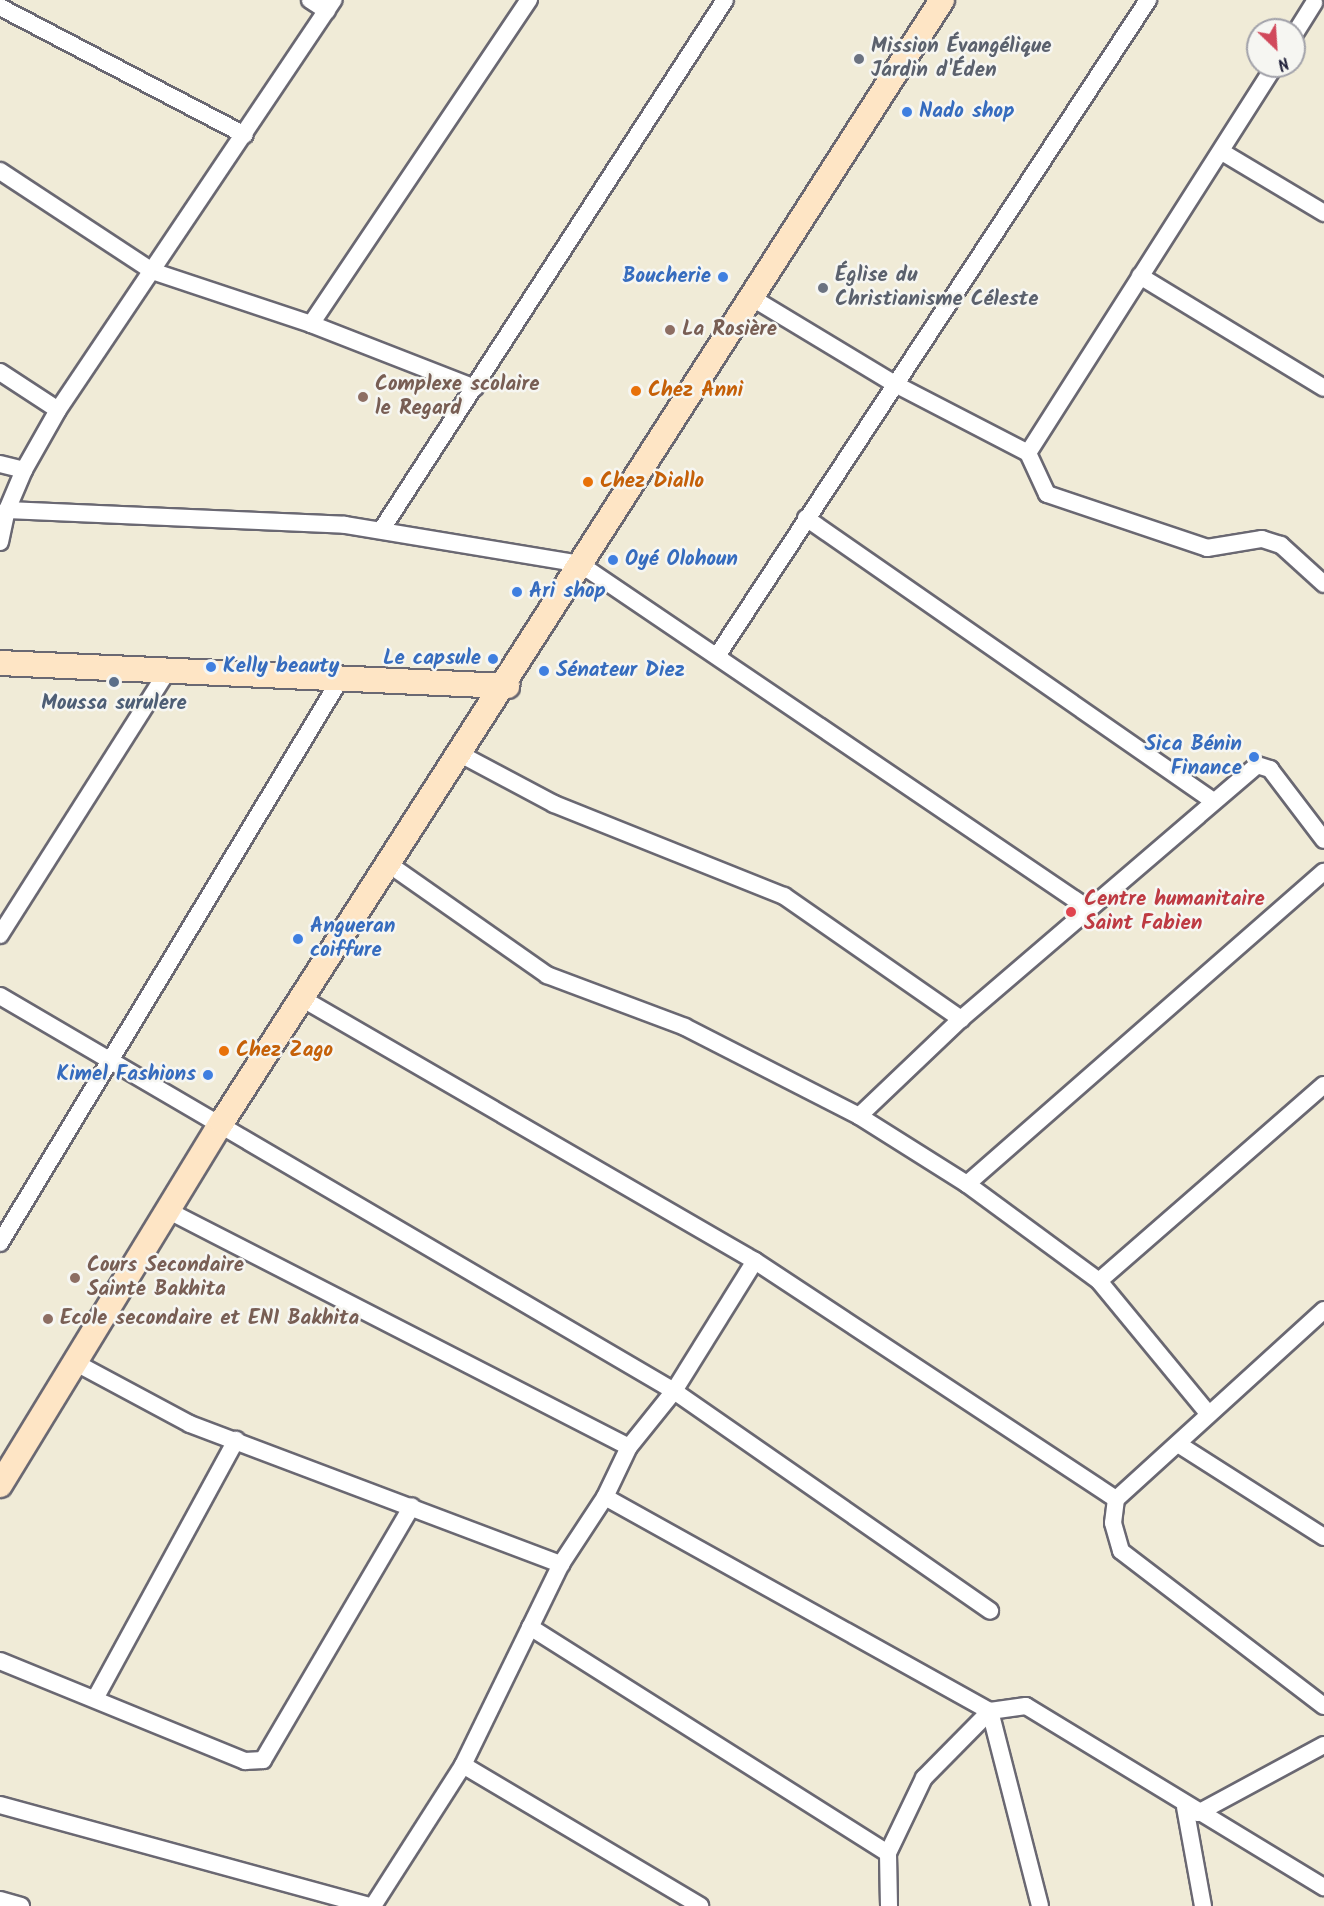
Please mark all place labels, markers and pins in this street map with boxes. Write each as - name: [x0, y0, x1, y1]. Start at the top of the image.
- place label: Mission Évangélique Jardin d'Éden: [871, 34, 1052, 84]
- marker: Mission Évangélique Jardin d'Éden: [852, 52, 866, 66]
- place label: Nado shop: [919, 99, 1014, 125]
- marker: Nado shop: [900, 105, 914, 119]
- place label: Église du Christianisme Céleste: [835, 263, 1039, 313]
- place label: Boucherie: [622, 264, 711, 290]
- marker: Boucherie: [716, 270, 730, 284]
- marker: Église du Christianisme Céleste: [816, 281, 830, 295]
- place label: La Rosière: [682, 317, 777, 343]
- marker: La Rosière: [663, 323, 677, 337]
- place label: Complexe scolaire le Regard: [375, 372, 539, 422]
- place label: Chez Anni: [648, 378, 743, 404]
- marker: Chez Anni: [629, 384, 643, 398]
- marker: Complexe scolaire le Regard: [356, 390, 370, 404]
- place label: Chez Diallo: [600, 469, 704, 495]
- marker: Chez Diallo: [581, 475, 595, 489]
- place label: Oyé Olohoun: [625, 547, 738, 573]
- marker: Oyé Olohoun: [606, 553, 620, 567]
- place label: Ari shop: [529, 579, 606, 605]
- marker: Ari shop: [510, 585, 524, 599]
- place label: Le capsule: [383, 646, 481, 672]
- marker: Le capsule: [486, 652, 500, 666]
- place label: Kelly beauty: [223, 654, 340, 680]
- place label: Sénateur Diez: [556, 658, 685, 684]
- marker: Kelly beauty: [204, 660, 218, 674]
- marker: Sénateur Diez: [537, 664, 551, 678]
- marker: Moussa surulere: [107, 675, 121, 689]
- place label: Moussa surulere: [41, 691, 187, 717]
- place label: Sica Bénin Finance: [1145, 732, 1242, 782]
- marker: Sica Bénin Finance: [1247, 750, 1261, 764]
- place label: Centre humanitaire Saint Fabien: [1084, 887, 1265, 937]
- marker: Centre humanitaire Saint Fabien: [1062, 903, 1080, 921]
- place label: Angueran coiffure: [310, 914, 395, 964]
- marker: Angueran coiffure: [291, 932, 305, 946]
- place label: Chez Zago: [236, 1038, 333, 1064]
- marker: Chez Zago: [217, 1044, 231, 1058]
- place label: Kimel Fashions: [57, 1062, 196, 1088]
- marker: Kimel Fashions: [201, 1068, 215, 1082]
- place label: Cours Secondaire Sainte Bakhita: [87, 1253, 244, 1303]
- marker: Cours Secondaire Sainte Bakhita: [68, 1271, 82, 1285]
- place label: Ecole secondaire et ENI Bakhita: [60, 1306, 359, 1332]
- marker: Ecole secondaire et ENI Bakhita: [41, 1312, 55, 1326]

